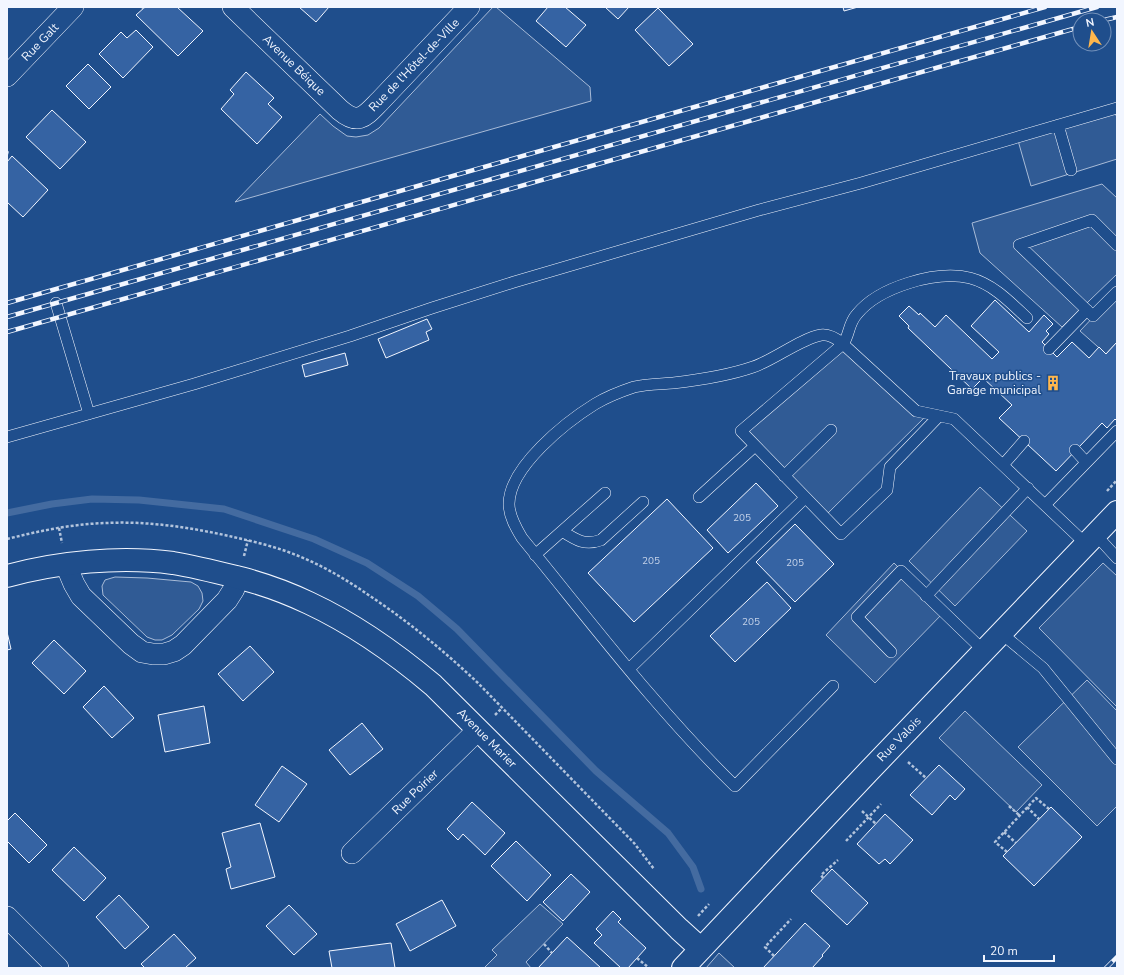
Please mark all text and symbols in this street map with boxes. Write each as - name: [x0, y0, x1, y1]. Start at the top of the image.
- north arrow: [1072, 12, 1112, 52]
- street label: Rue de l'Hôtel-de-Ville: [365, 15, 463, 115]
- text: N: [1084, 15, 1096, 31]
- street label: Rue Galt: [18, 19, 63, 64]
- street label: Avenue Béique: [259, 31, 329, 99]
- place label: Travaux publics - Garage municipal: [947, 368, 1041, 398]
- building icon: Travaux publics - Garage municipal: [1044, 374, 1062, 392]
- house number: 205: [733, 511, 751, 525]
- house number: 205: [642, 554, 660, 568]
- house number: 205: [786, 556, 804, 570]
- house number: 205: [742, 615, 760, 629]
- street label: Avenue Marier: [454, 705, 521, 772]
- street label: Rue Valois: [873, 713, 925, 765]
- street label: Rue Poirier: [388, 765, 442, 818]
- scale bar: [984, 937, 1054, 963]
- text: 20 m: [990, 943, 1018, 959]

